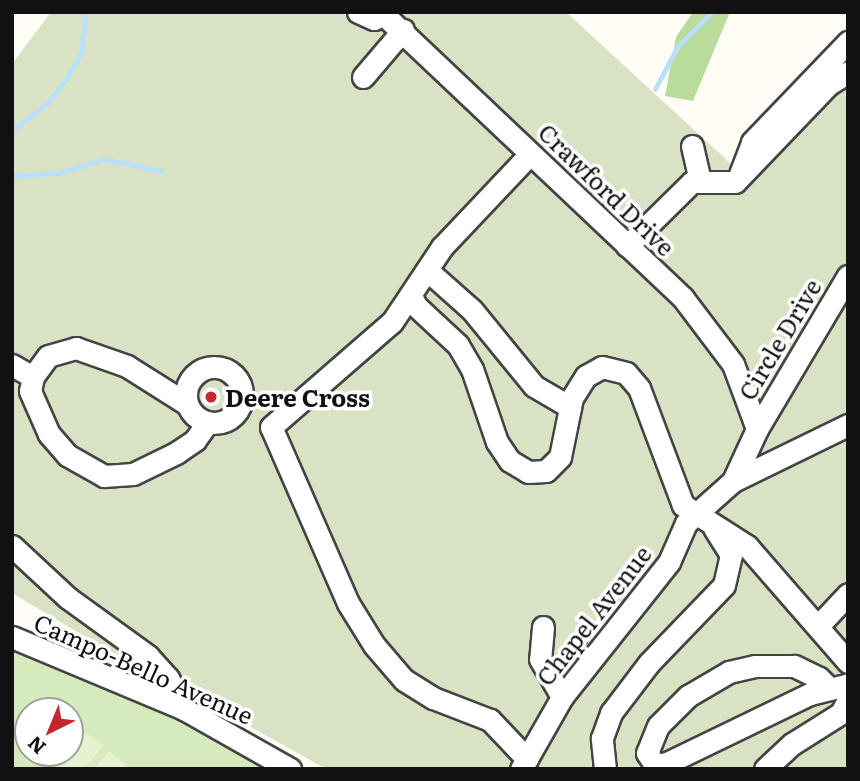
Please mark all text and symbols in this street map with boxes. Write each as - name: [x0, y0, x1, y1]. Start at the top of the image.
- street label: Crawford Drive: [533, 117, 681, 261]
- street label: Circle Drive: [732, 273, 826, 405]
- place label: Deere Cross: [225, 383, 370, 411]
- marker: Deere Cross: [203, 389, 219, 405]
- street label: Chapel Avenue: [530, 539, 656, 691]
- street label: Campo-Bello Avenue: [30, 607, 258, 729]
- north arrow: [14, 697, 84, 767]
- text: N: [21, 730, 51, 762]

